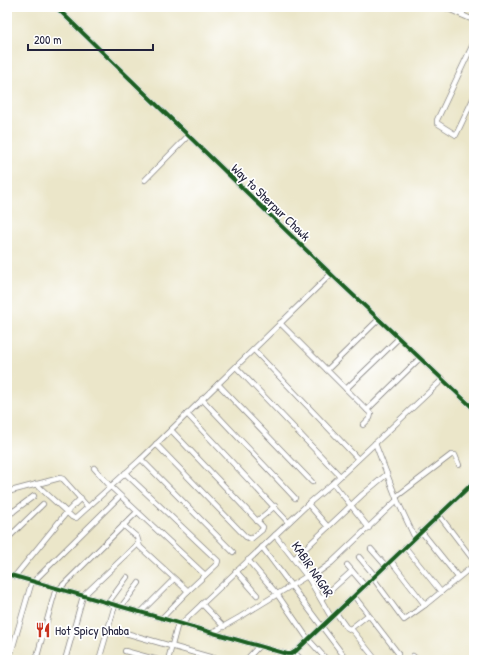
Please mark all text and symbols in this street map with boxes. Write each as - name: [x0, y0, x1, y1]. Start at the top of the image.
- scale bar: [28, 26, 153, 52]
- text: 200 m: [34, 31, 61, 48]
- street label: Way to Sherpur Chowk: [227, 159, 315, 245]
- street label: KABIR NAGAR: [288, 538, 338, 600]
- restaurant icon: Hot Spicy Dhaba: [34, 621, 52, 639]
- place label: Hot Spicy Dhaba: [55, 621, 129, 639]

